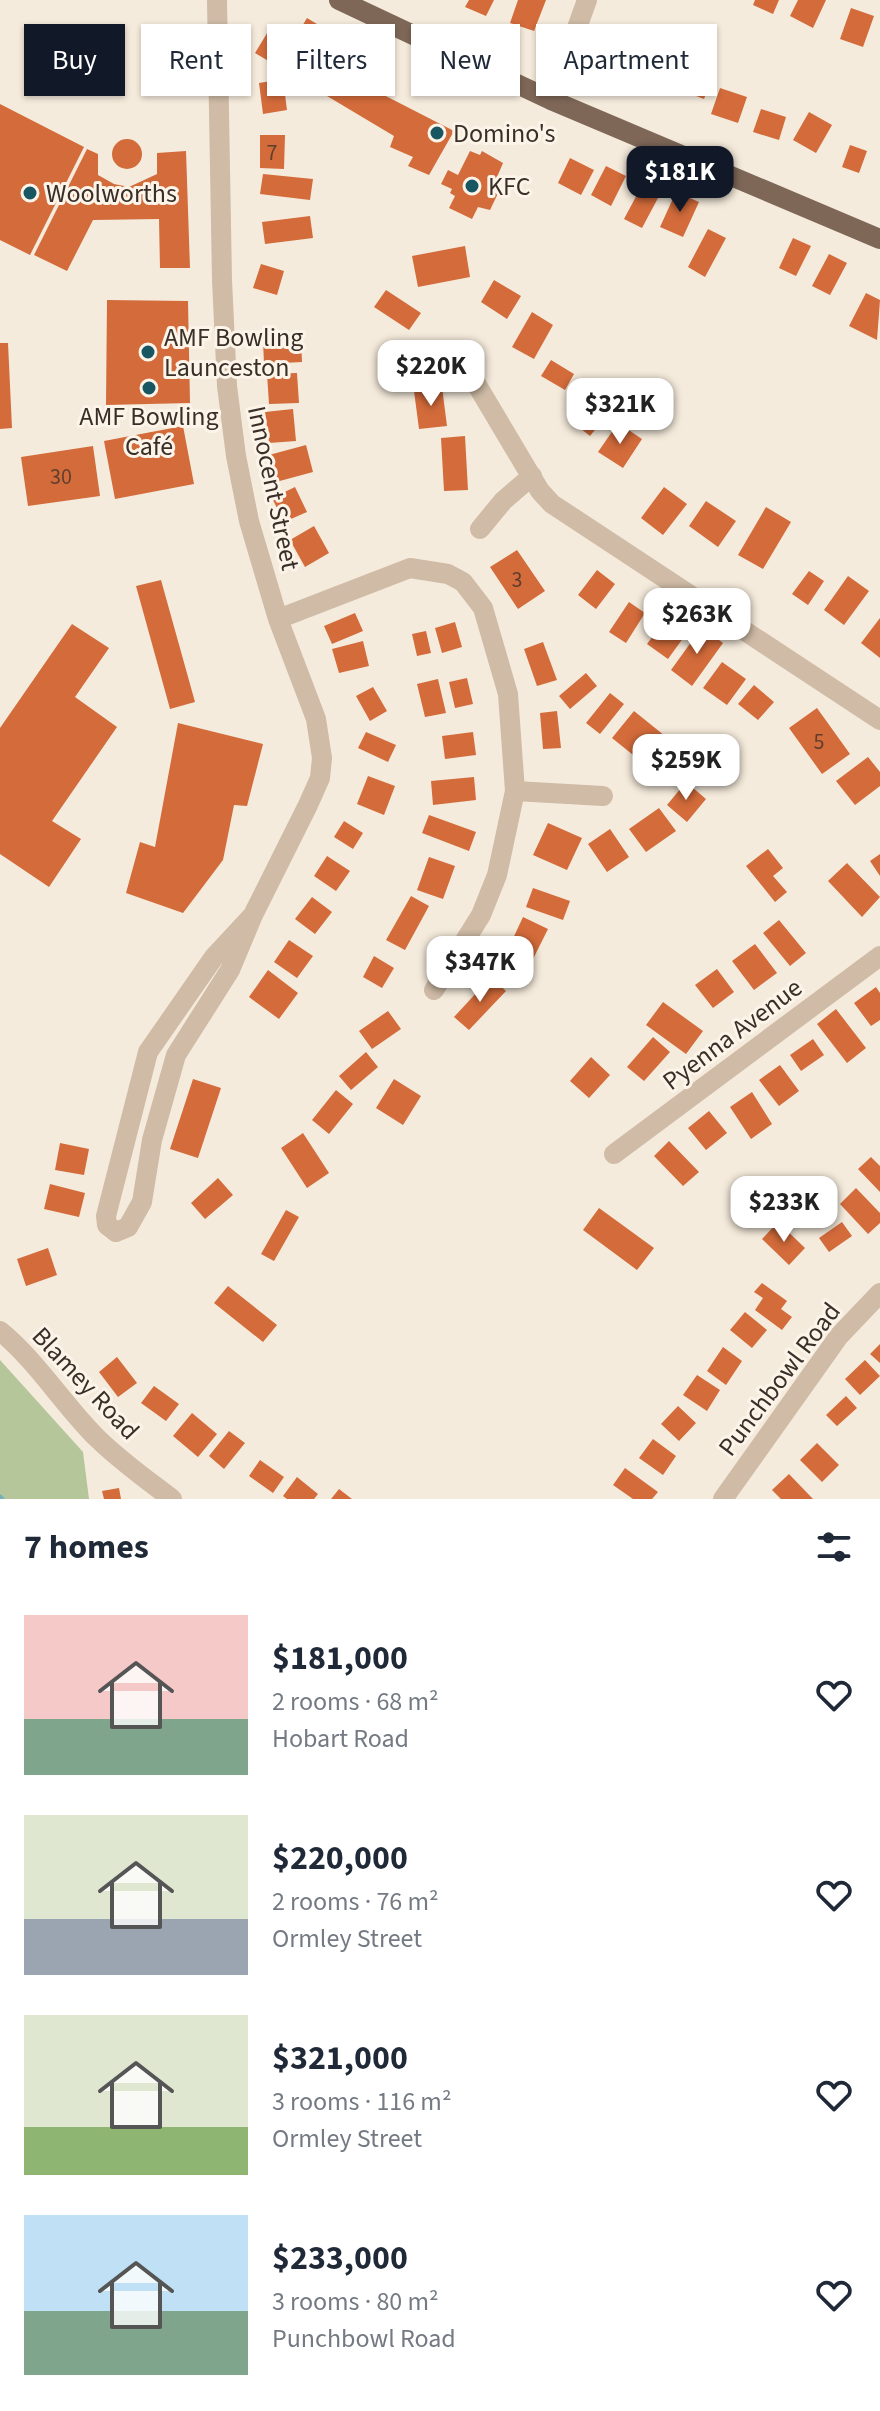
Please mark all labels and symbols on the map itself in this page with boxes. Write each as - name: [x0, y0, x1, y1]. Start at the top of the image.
- place label: Domino's: [453, 115, 556, 152]
- marker: Domino's: [428, 124, 446, 142]
- house number: 7: [267, 137, 278, 169]
- pin: $181K: [624, 146, 736, 214]
- place label: KFC: [488, 168, 530, 205]
- place label: Woolworths: [46, 175, 177, 212]
- marker: KFC: [463, 177, 481, 195]
- marker: Woolworths: [21, 184, 39, 202]
- place label: AMF Bowling Launceston: [164, 319, 303, 386]
- pin: $220K: [375, 340, 487, 408]
- marker: AMF Bowling Launceston: [139, 343, 157, 361]
- pin: $321K: [564, 378, 676, 446]
- marker: AMF Bowling Café: [140, 379, 158, 397]
- place label: AMF Bowling Café: [79, 398, 219, 465]
- street label: Innocent Street: [238, 403, 309, 574]
- house number: 30: [50, 461, 72, 493]
- house number: 3: [512, 564, 522, 596]
- pin: $263K: [641, 588, 753, 656]
- house number: 5: [814, 726, 824, 758]
- pin: $259K: [630, 734, 742, 802]
- pin: $347K: [424, 936, 536, 1004]
- street label: Pyenna Avenue: [655, 970, 810, 1099]
- pin: $233K: [728, 1176, 840, 1244]
- street label: Punchbowl Road: [709, 1295, 849, 1464]
- street label: Blamey Road: [23, 1319, 148, 1448]

